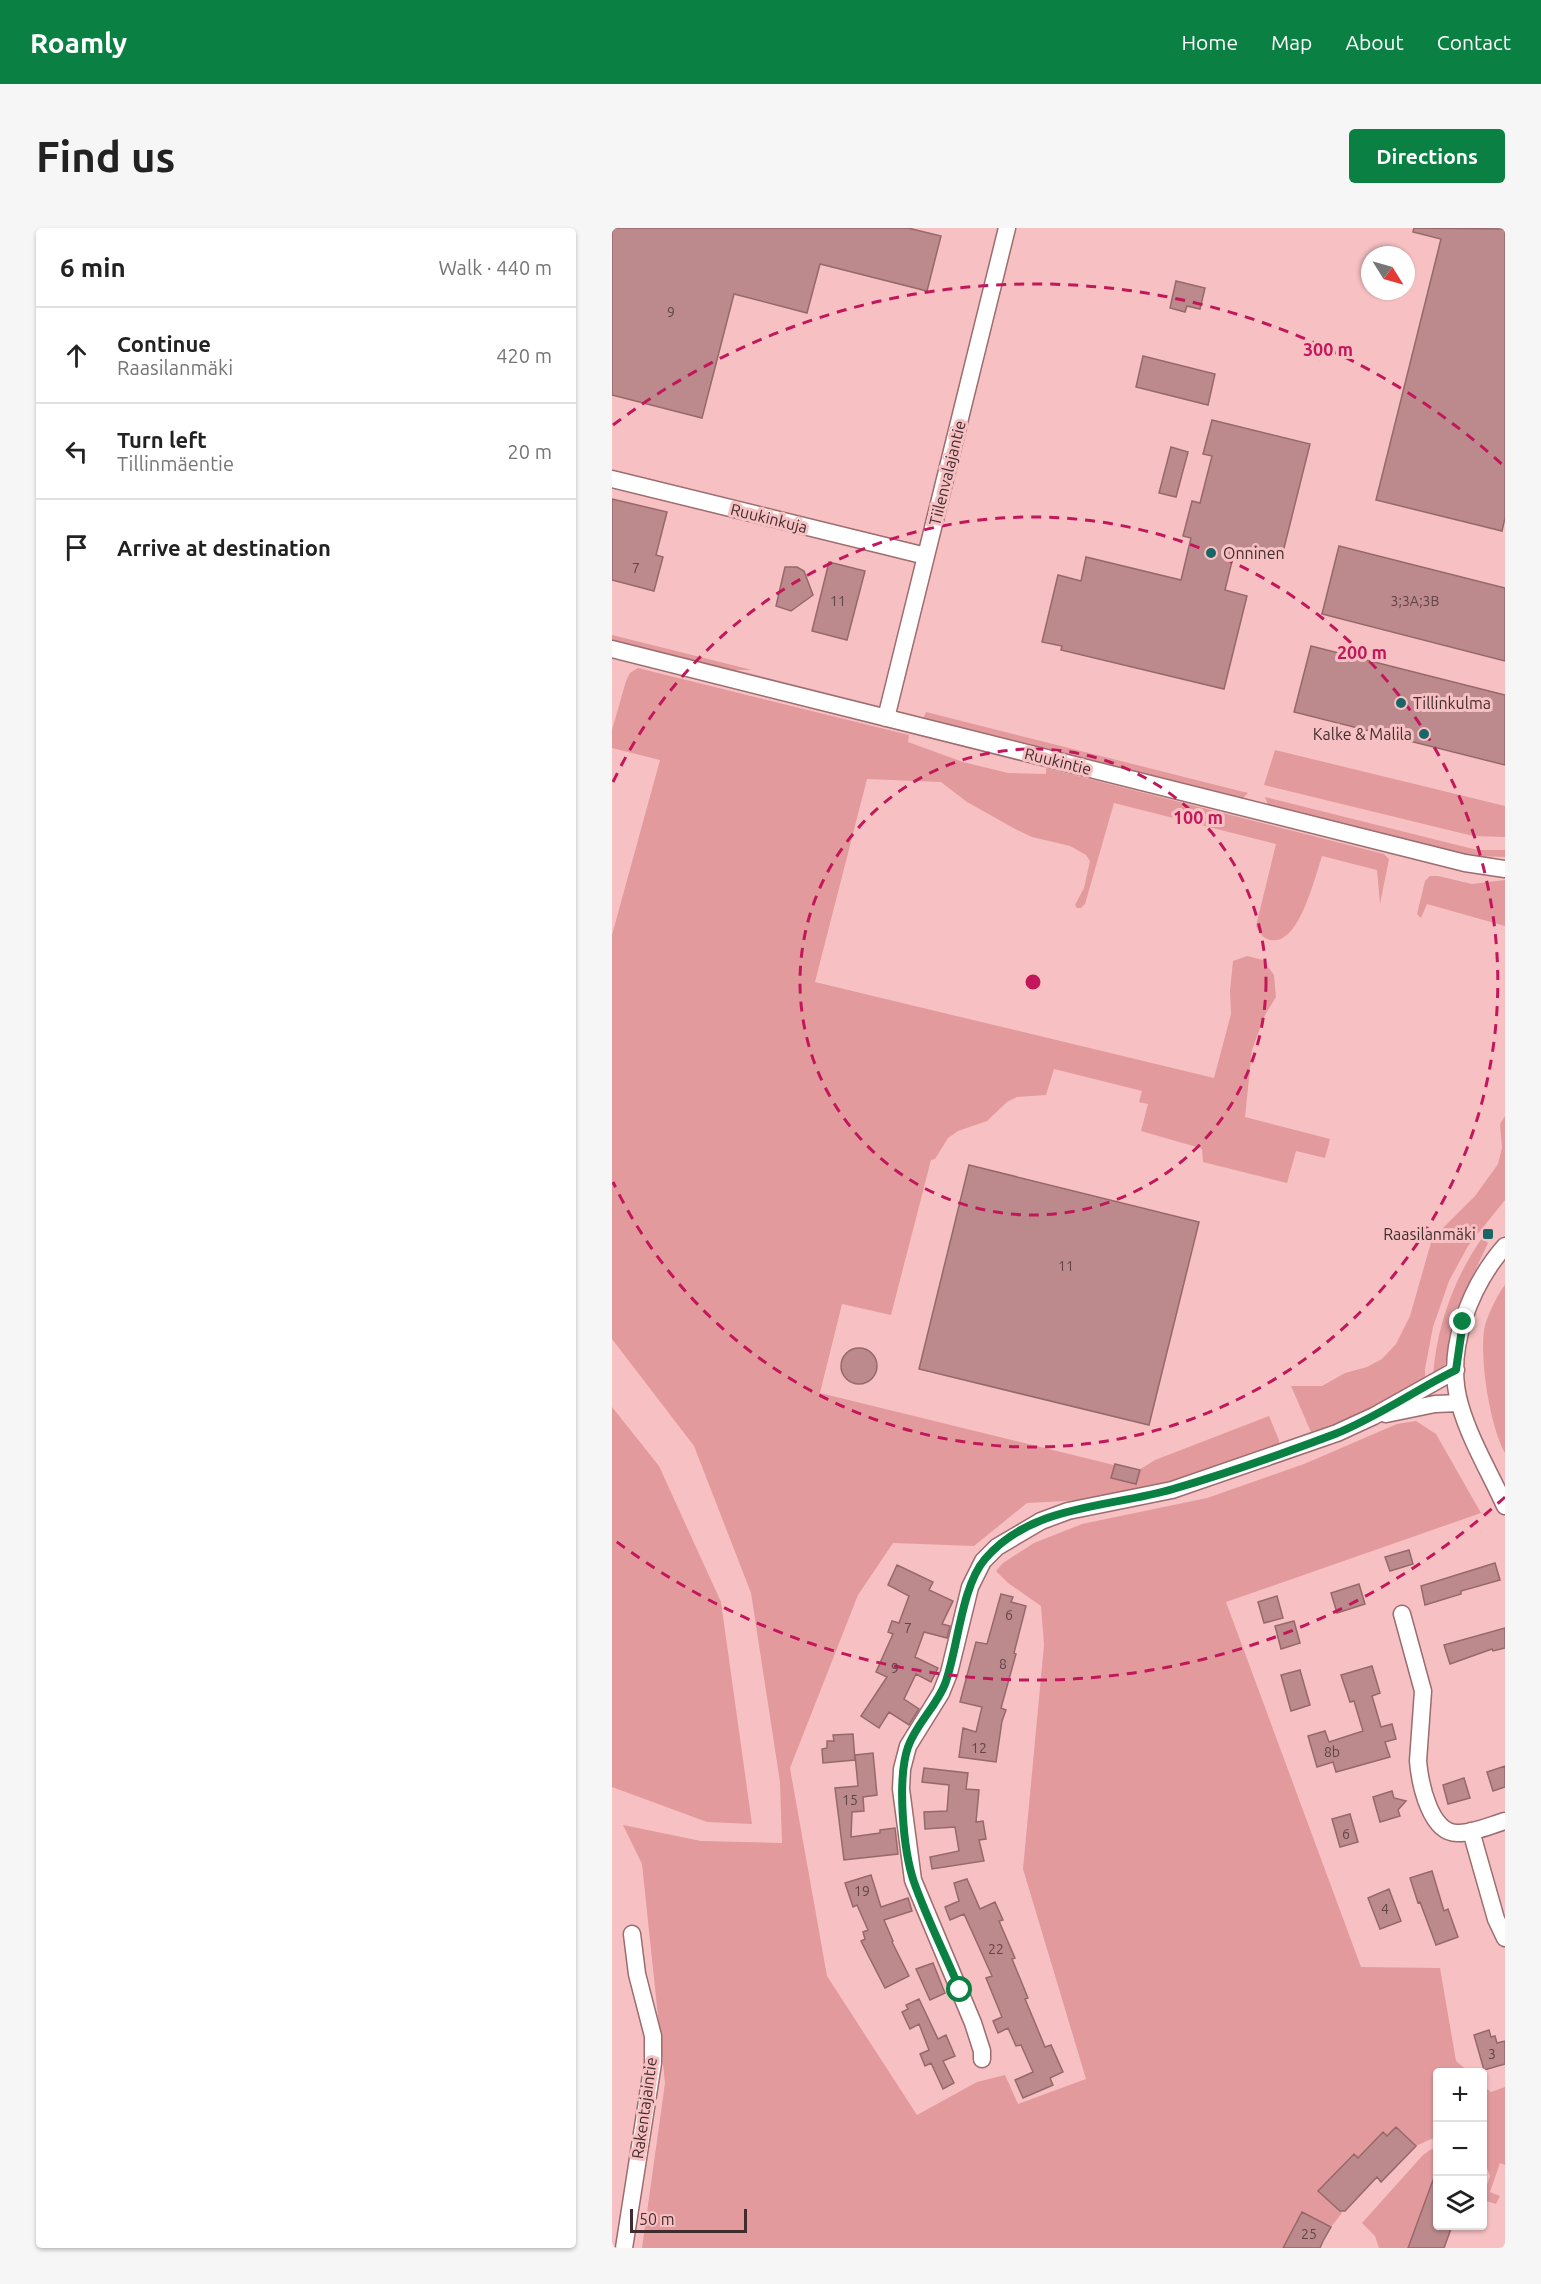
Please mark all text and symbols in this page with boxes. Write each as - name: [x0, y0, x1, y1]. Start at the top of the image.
- text: Roamly: [30, 27, 127, 58]
- text: Home: [1181, 30, 1238, 54]
- text: Map: [1271, 30, 1312, 54]
- text: About: [1345, 30, 1404, 54]
- text: Contact: [1437, 30, 1511, 54]
- button: Directions: [1349, 129, 1505, 183]
- text: Find us: [36, 133, 175, 180]
- north arrow: [1361, 246, 1415, 300]
- text: 6 min: [60, 253, 126, 282]
- text: Walk · 440 m: [439, 256, 552, 279]
- house number: 9: [667, 304, 675, 320]
- text: Continue: [117, 331, 211, 356]
- icon: ahead: [60, 339, 93, 372]
- text: 300 m: [1303, 339, 1353, 359]
- text: 420 m: [496, 344, 552, 367]
- text: Raasilanmäki: [117, 356, 233, 379]
- street label: Tiilenvalajantie: [925, 418, 969, 528]
- text: Turn left: [117, 427, 207, 452]
- icon: left: [60, 435, 93, 468]
- text: 20 m: [508, 440, 552, 463]
- text: Tillinmäentie: [117, 452, 234, 475]
- street label: Ruukinkuja: [729, 500, 809, 536]
- icon: arrive: [60, 531, 93, 564]
- text: Arrive at destination: [117, 535, 331, 560]
- place label: Onninen: [1223, 544, 1285, 562]
- marker: Onninen: [1204, 546, 1218, 560]
- house number: 7: [632, 560, 640, 576]
- house number: 11: [830, 593, 846, 609]
- house number: 3;3A;3B: [1391, 593, 1440, 609]
- text: 200 m: [1337, 642, 1387, 662]
- place label: Tillinkulma: [1413, 694, 1491, 712]
- marker: Tillinkulma: [1394, 696, 1408, 710]
- place label: Kalke & Malila: [1313, 725, 1412, 743]
- marker: Kalke & Malila: [1417, 727, 1431, 741]
- street label: Ruukintie: [1023, 744, 1093, 778]
- text: 100 m: [1173, 807, 1223, 827]
- centre of rings: [1023, 972, 1043, 992]
- place label: Raasilanmäki: [1383, 1225, 1476, 1243]
- marker: Raasilanmäki: [1481, 1227, 1495, 1241]
- house number: 11: [1058, 1258, 1074, 1274]
- route end: [1449, 1308, 1475, 1334]
- house number: 6: [1005, 1607, 1013, 1623]
- house number: 7: [904, 1620, 912, 1636]
- house number: 8: [999, 1656, 1007, 1672]
- house number: 9: [891, 1660, 899, 1676]
- house number: 12: [971, 1740, 987, 1756]
- house number: 8b: [1324, 1744, 1340, 1760]
- house number: 15: [842, 1792, 858, 1808]
- house number: 6: [1342, 1826, 1350, 1842]
- house number: 19: [854, 1883, 870, 1899]
- house number: 4: [1381, 1901, 1389, 1917]
- house number: 22: [988, 1941, 1004, 1957]
- route start: [946, 1976, 972, 2002]
- house number: 3: [1488, 2046, 1496, 2062]
- street label: Rakentajaintie: [628, 2056, 660, 2160]
- map controls: [1433, 2068, 1487, 2230]
- button: +: [1433, 2068, 1487, 2122]
- button: −: [1433, 2122, 1487, 2176]
- button: layers: [1433, 2176, 1487, 2230]
- scale bar: [630, 2206, 747, 2234]
- text: 50 m: [639, 2210, 675, 2228]
- house number: 25: [1301, 2226, 1317, 2242]

